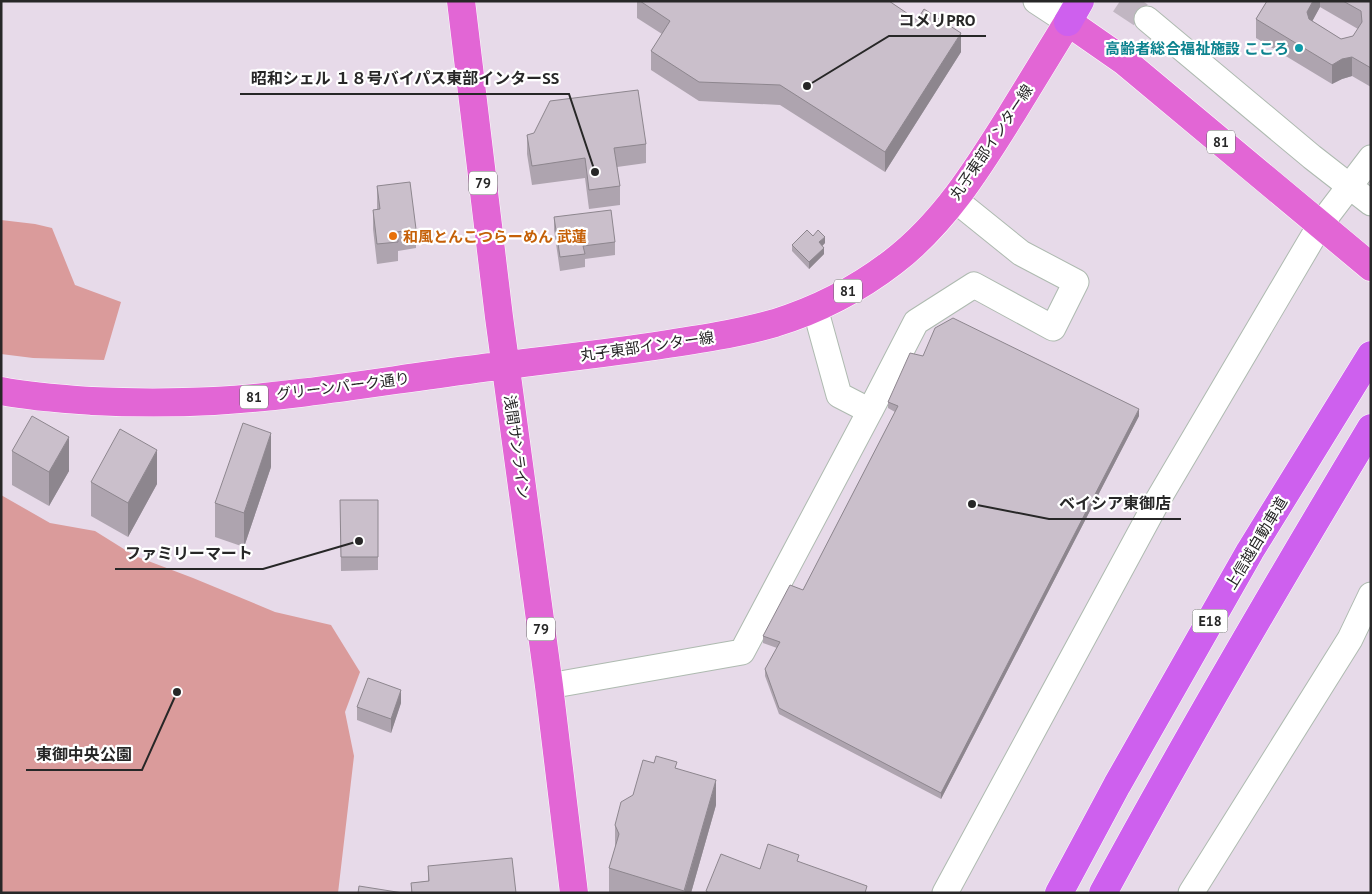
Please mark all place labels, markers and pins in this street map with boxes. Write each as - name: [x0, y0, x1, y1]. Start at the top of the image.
- callout: コメリPRO: [889, 5, 986, 36]
- place label: 高齢者総合福祉施設 こころ: [1105, 39, 1289, 58]
- marker: 高齢者総合福祉施設 こころ: [1293, 42, 1305, 54]
- callout: 昭和シェル １８号バイパス東部インターSS: [240, 63, 569, 94]
- place label: 和風とんこつらーめん 武蓮: [403, 227, 587, 246]
- marker: 和風とんこつらーめん 武蓮: [387, 230, 399, 242]
- callout: ベイシア東御店: [1049, 488, 1181, 519]
- callout: ファミリーマート: [115, 538, 263, 569]
- callout: 東御中央公園: [26, 739, 142, 770]

